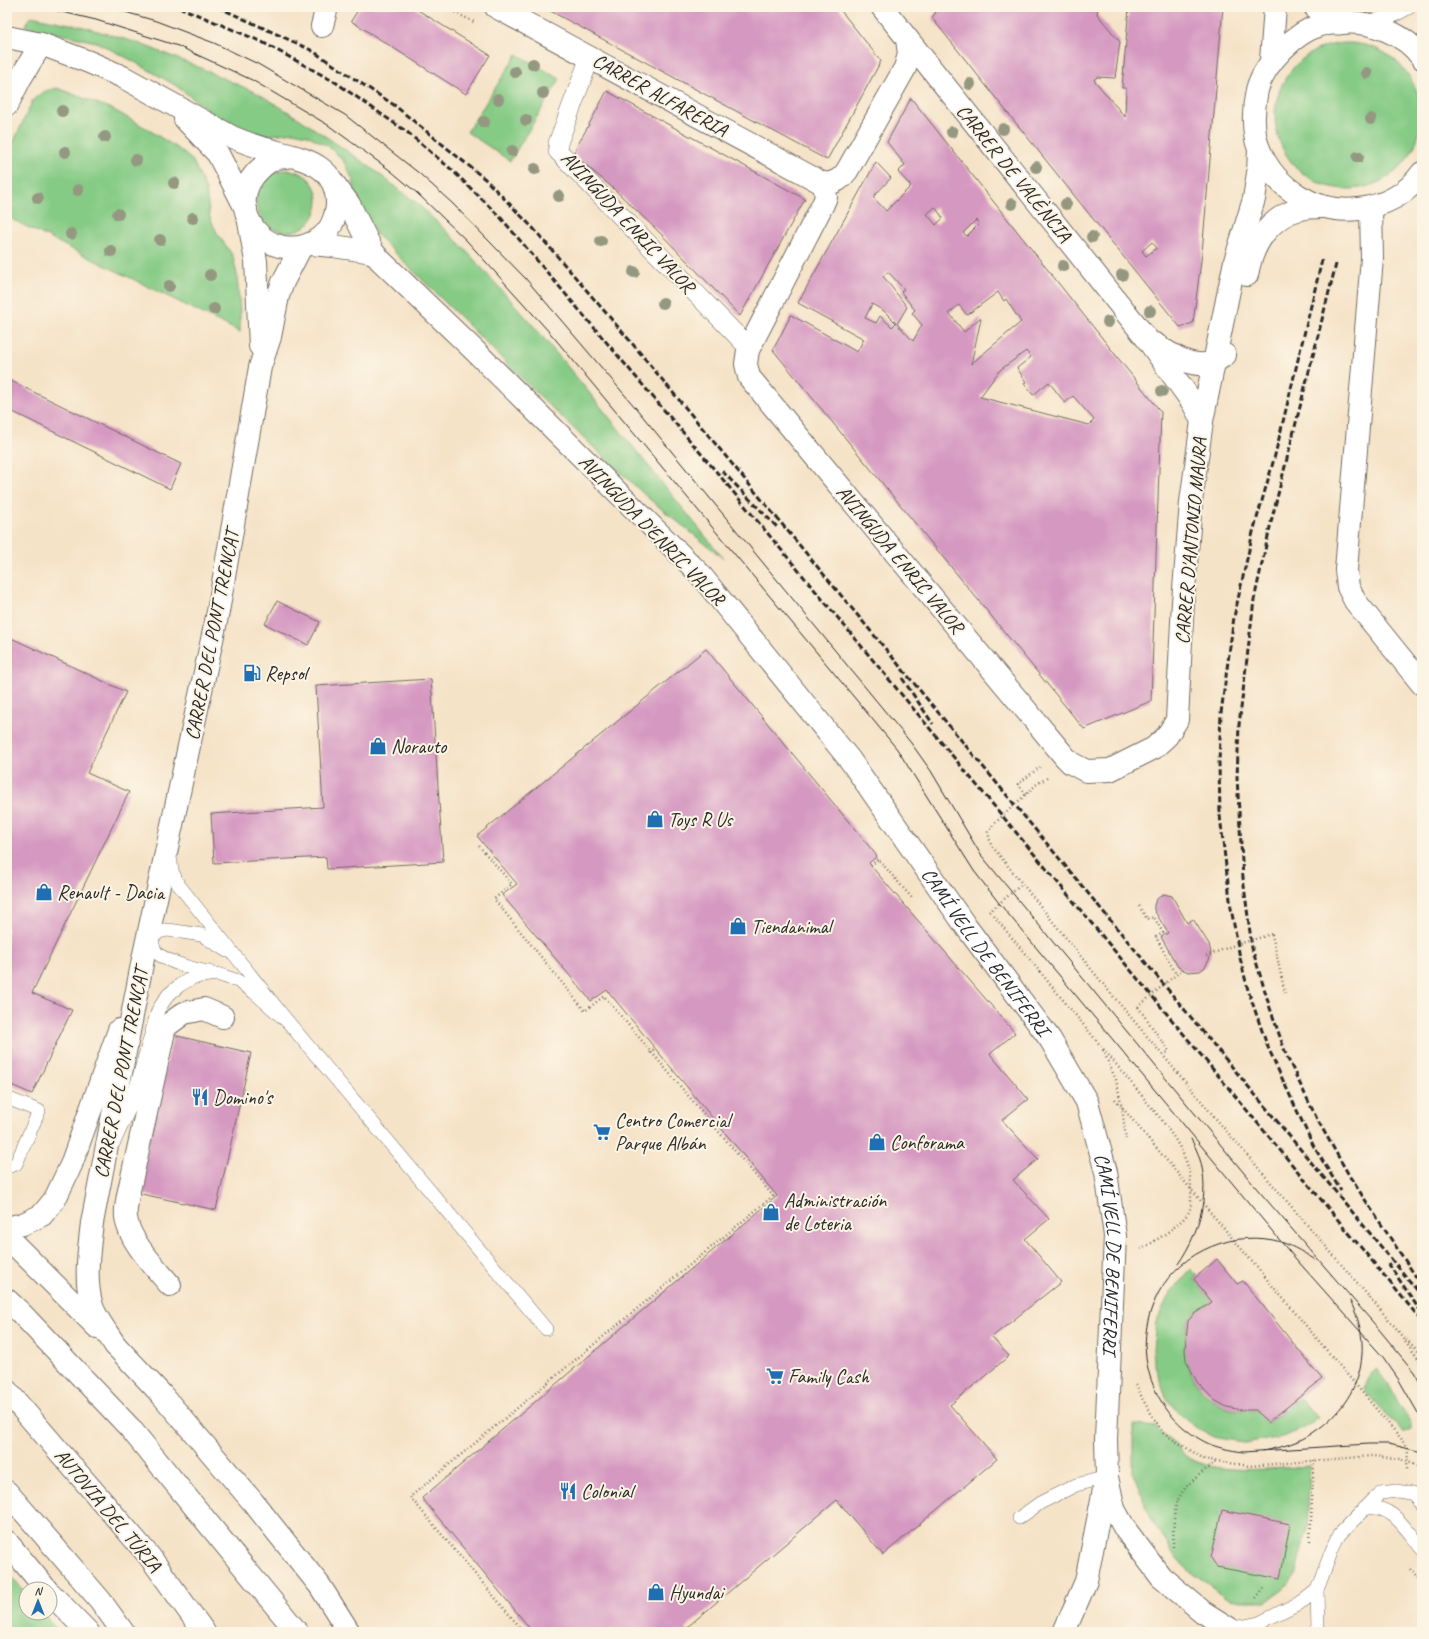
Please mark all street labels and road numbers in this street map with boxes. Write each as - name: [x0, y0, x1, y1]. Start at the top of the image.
- street label: CARRER ALFARERIA: [588, 48, 733, 143]
- street label: CARRER DE VALÈNCIA: [951, 99, 1078, 248]
- street label: AVINGUDA ENRIC VALOR: [556, 146, 702, 300]
- street label: CARRER D'ANTONIO MAURA: [1170, 436, 1213, 645]
- street label: AVINGUDA D'ENRIC VALOR: [573, 449, 732, 612]
- street label: AVINGUDA ENRIC VALOR: [831, 480, 971, 640]
- street label: CARRER DEL PONT TRENCAT: [179, 523, 246, 742]
- street label: CAMÍ VELL DE BENIFERRI: [916, 863, 1058, 1044]
- street label: CARRER DEL PONT TRENCAT: [88, 961, 155, 1180]
- street label: CAMÍ VELL DE BENIFERRI: [1089, 1150, 1128, 1359]
- street label: AUTOVIA DEL TÚRIA: [49, 1443, 168, 1578]

